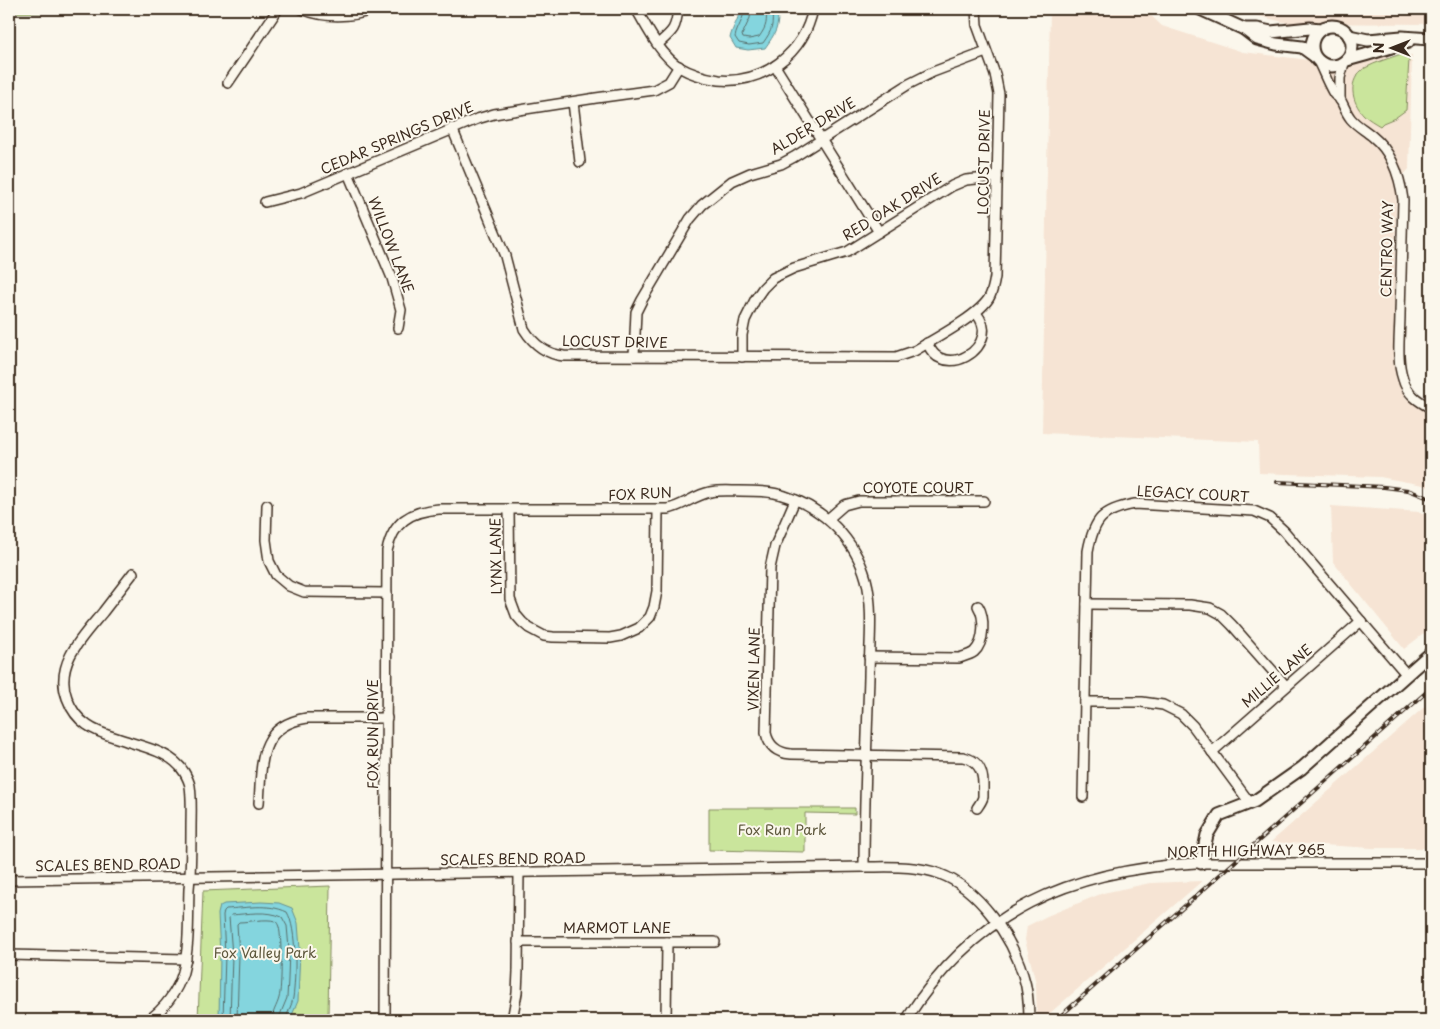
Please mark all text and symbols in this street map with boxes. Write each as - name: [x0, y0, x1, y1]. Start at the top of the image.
- north arrow: [1368, 22, 1418, 72]
- text: N: [1368, 42, 1389, 54]
- street label: ALDER DRIVE: [766, 92, 860, 159]
- street label: CEDAR SPRINGS DRIVE: [317, 96, 477, 179]
- street label: LOCUST DRIVE: [972, 109, 995, 215]
- street label: RED OAK DRIVE: [838, 168, 946, 246]
- street label: WILLOW LANE: [363, 194, 419, 296]
- street label: CENTRO WAY: [1375, 200, 1398, 298]
- street label: LOCUST DRIVE: [562, 330, 668, 353]
- street label: COYOTE COURT: [863, 477, 974, 498]
- street label: LEGACY COURT: [1136, 480, 1250, 507]
- street label: FOX RUN: [607, 481, 672, 506]
- street label: LYNX LANE: [484, 517, 507, 595]
- street label: VIXEN LANE: [742, 627, 765, 711]
- street label: MILLIE LANE: [1237, 639, 1317, 712]
- street label: FOX RUN DRIVE: [362, 679, 383, 789]
- park label: Fox Run Park: [737, 819, 827, 840]
- street label: NORTH HIGHWAY 965: [1167, 839, 1325, 862]
- street label: SCALES BEND ROAD: [440, 847, 586, 870]
- street label: SCALES BEND ROAD: [35, 853, 181, 876]
- street label: MARMOT LANE: [563, 917, 671, 938]
- park label: Fox Valley Park: [213, 942, 317, 963]

